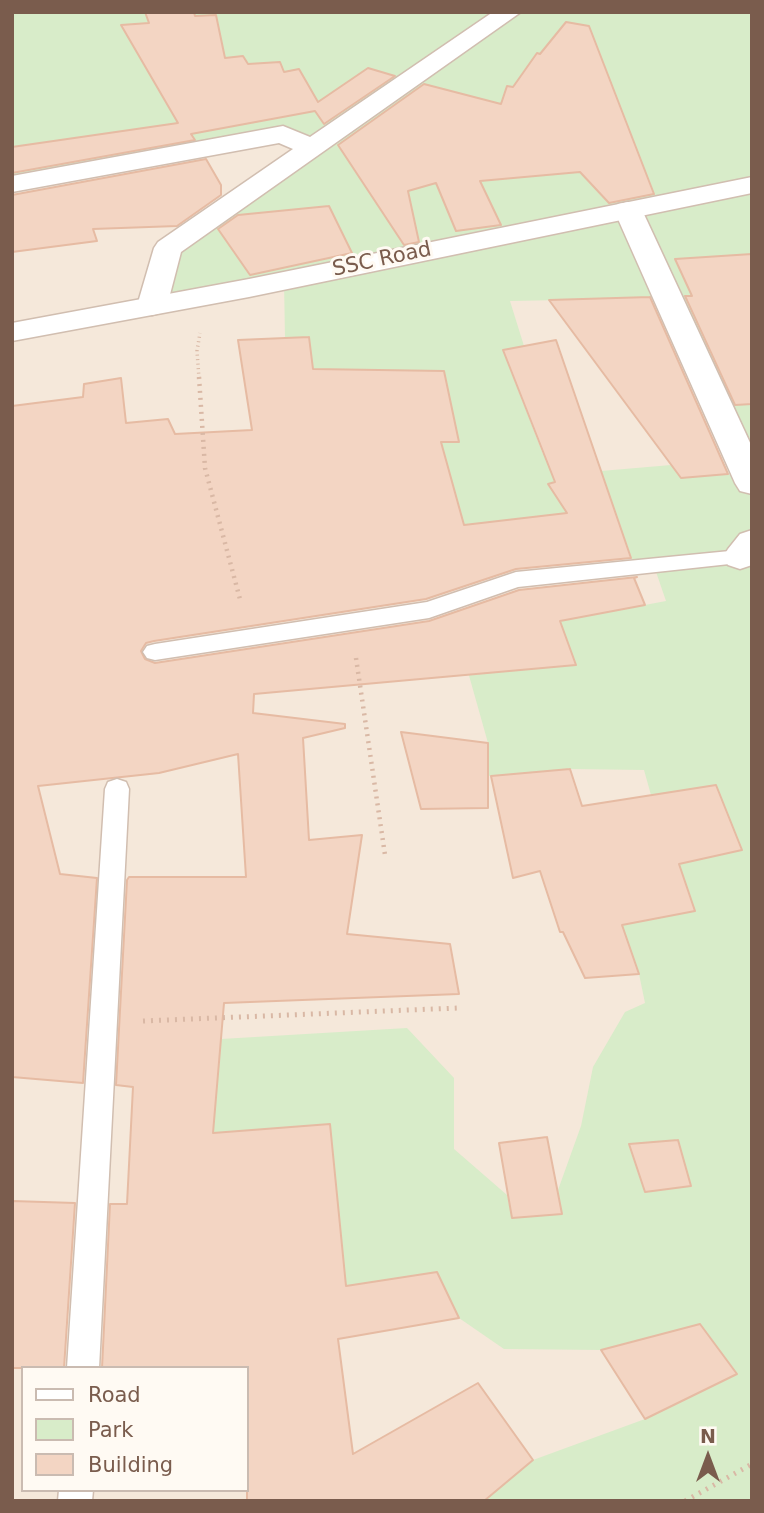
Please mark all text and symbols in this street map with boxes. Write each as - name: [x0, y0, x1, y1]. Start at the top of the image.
- street label: SSC Road: [330, 237, 434, 283]
- legend: [21, 1366, 248, 1492]
- text: Road: [88, 1383, 141, 1407]
- text: Park: [88, 1418, 133, 1442]
- north arrow: [673, 1422, 743, 1492]
- text: N: [700, 1425, 716, 1447]
- text: Building: [88, 1453, 173, 1477]

